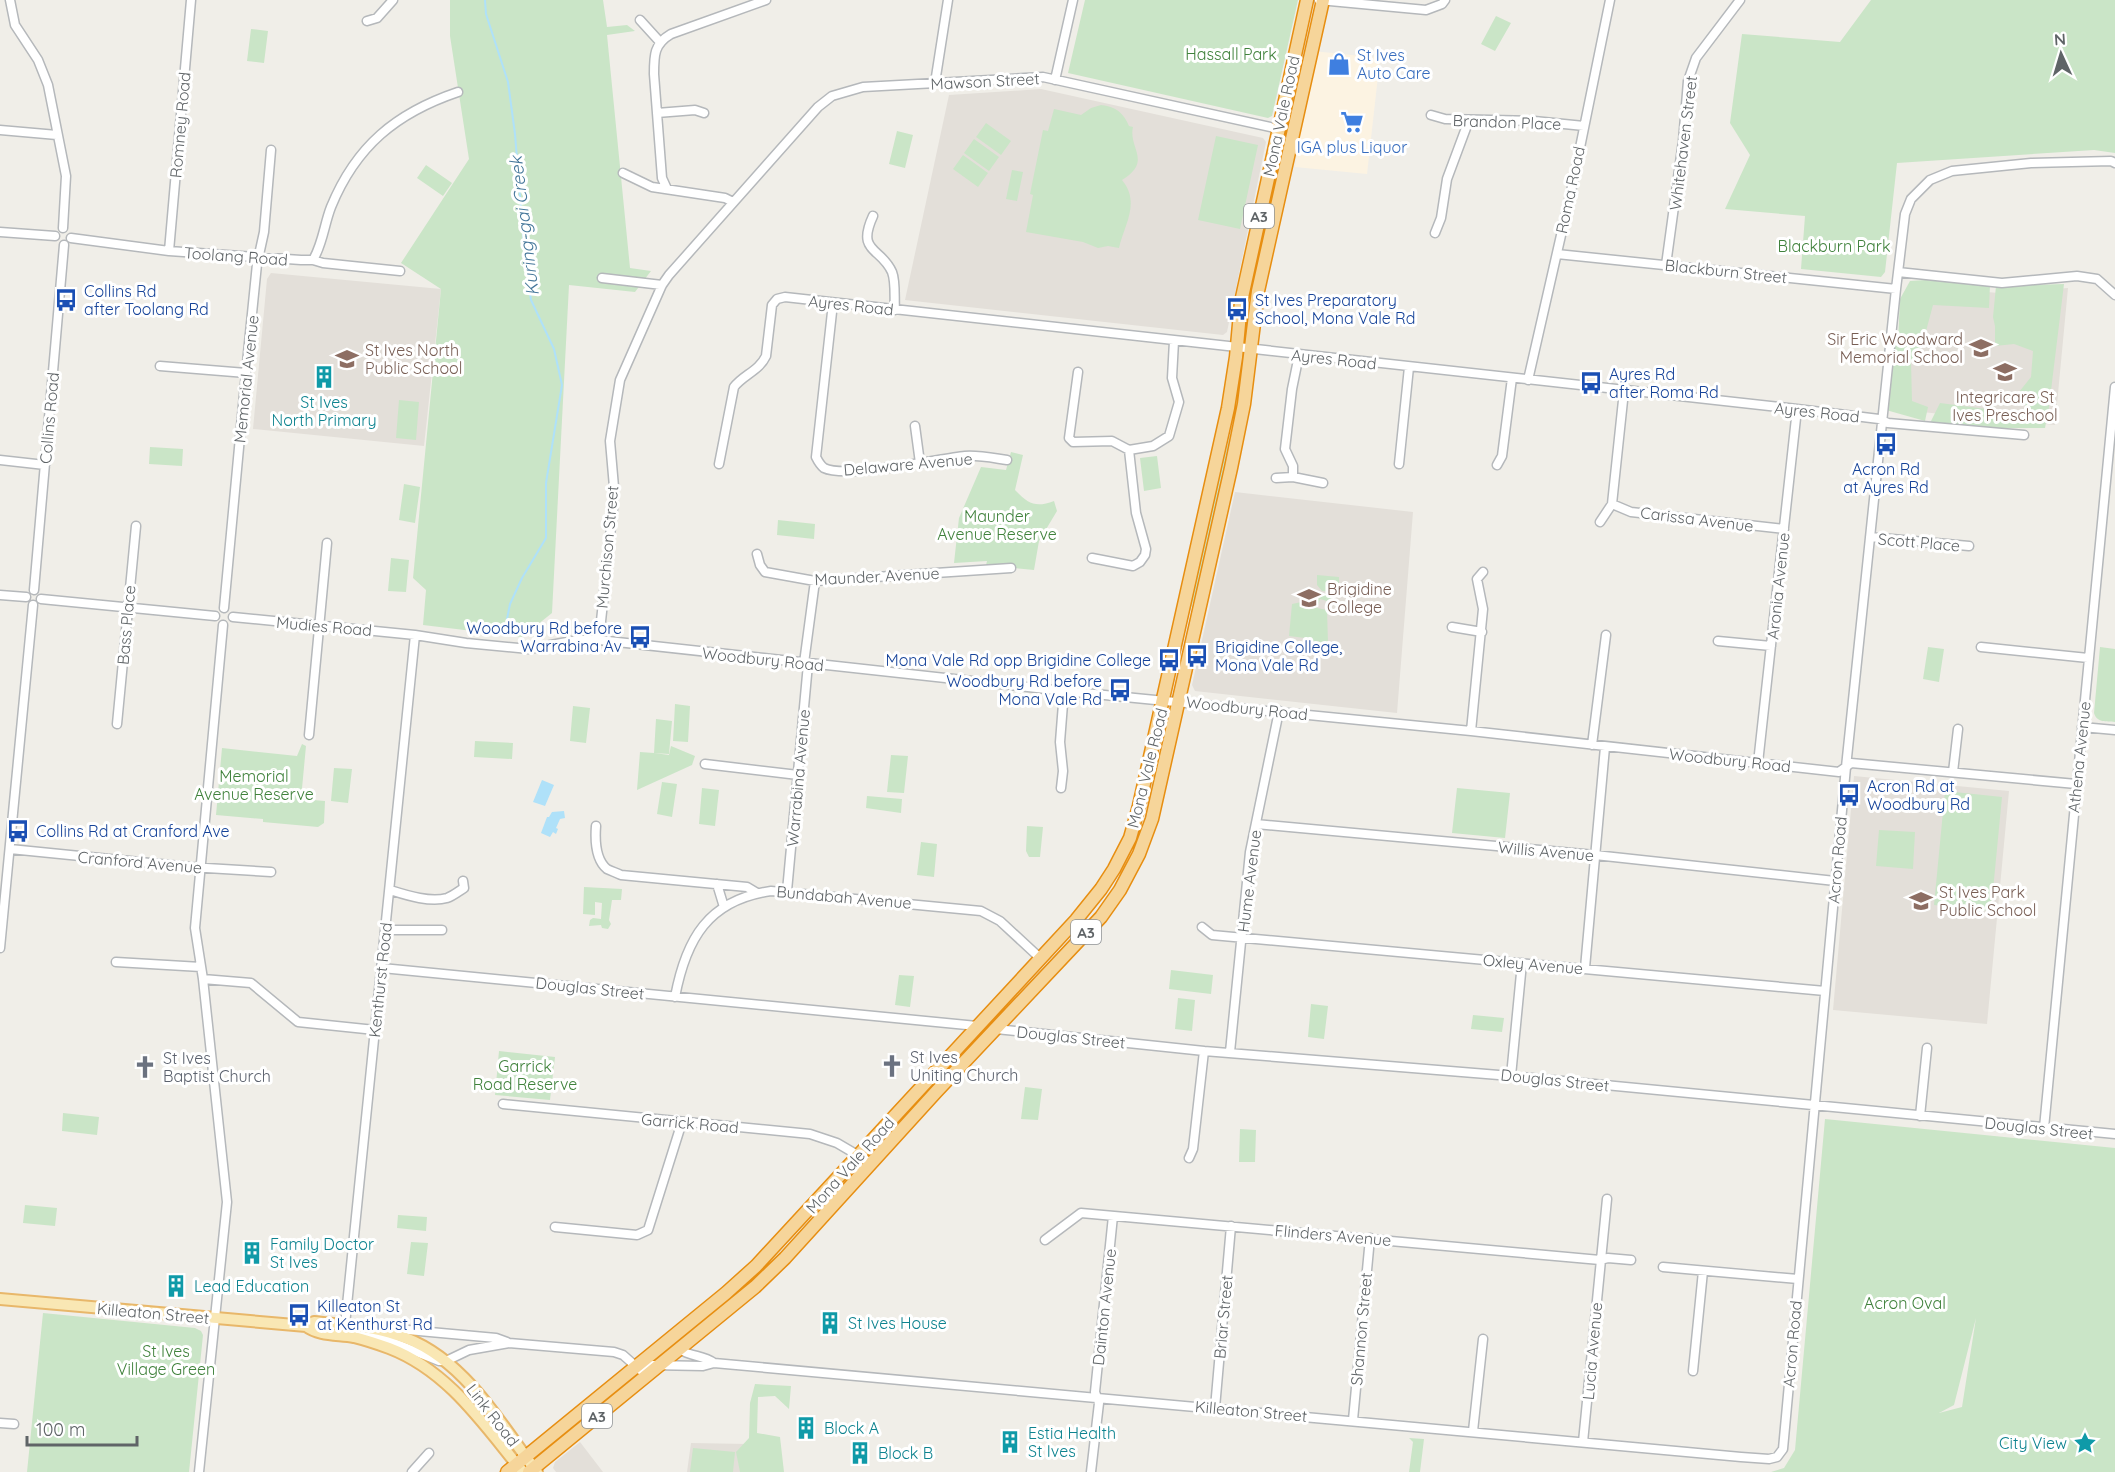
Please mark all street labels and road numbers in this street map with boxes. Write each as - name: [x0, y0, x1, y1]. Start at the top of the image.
- street label: Mona Vale Road: [1258, 54, 1304, 178]
- street label: Mawson Street: [930, 68, 1040, 94]
- street label: Romney Road: [165, 71, 195, 179]
- street label: Whitehaven Street: [1665, 74, 1701, 212]
- street label: Brandon Place: [1452, 110, 1562, 134]
- street label: Roma Road: [1551, 145, 1589, 235]
- road number: A3: [1244, 204, 1274, 228]
- street label: Toolang Road: [184, 242, 288, 270]
- street label: Blackburn Street: [1664, 255, 1788, 287]
- street label: Ayres Road: [807, 291, 895, 319]
- street label: Memorial Avenue: [229, 314, 263, 444]
- street label: Ayres Road: [1290, 345, 1378, 373]
- street label: Collins Road: [35, 371, 63, 465]
- street label: Ayres Road: [1773, 398, 1861, 426]
- street label: Delaware Avenue: [843, 448, 973, 480]
- street label: Murchison Street: [592, 485, 622, 609]
- street label: Carissa Avenue: [1639, 502, 1755, 536]
- street label: Scott Place: [1877, 528, 1961, 556]
- street label: Aronia Avenue: [1762, 532, 1794, 640]
- street label: Maunder Avenue: [814, 563, 940, 589]
- street label: Bass Place: [113, 584, 139, 666]
- street label: Mudies Road: [275, 612, 373, 640]
- street label: Woodbury Road: [701, 643, 825, 675]
- street label: Woodbury Road: [1185, 692, 1309, 724]
- street label: Athena Avenue: [2063, 700, 2095, 814]
- street label: Mona Vale Road: [1122, 706, 1172, 830]
- street label: Warrabina Avenue: [782, 708, 814, 848]
- street label: Woodbury Road: [1668, 744, 1792, 776]
- street label: Acron Road: [1823, 816, 1851, 904]
- street label: Hume Avenue: [1233, 828, 1265, 934]
- street label: Willis Avenue: [1497, 837, 1595, 865]
- street label: Cranford Avenue: [77, 847, 203, 877]
- street label: Bundabah Avenue: [776, 881, 912, 913]
- road number: A3: [1071, 920, 1101, 944]
- street label: Kenthurst Road: [364, 922, 396, 1038]
- street label: Oxley Avenue: [1482, 950, 1584, 978]
- street label: Douglas Street: [535, 972, 645, 1004]
- street label: Douglas Street: [1016, 1021, 1126, 1053]
- street label: Douglas Street: [1500, 1064, 1610, 1096]
- street label: Garrick Road: [640, 1109, 740, 1137]
- street label: Douglas Street: [1984, 1112, 2094, 1144]
- street label: Mona Vale Road: [801, 1113, 899, 1217]
- street label: Flinders Avenue: [1274, 1220, 1392, 1250]
- street label: Dainton Avenue: [1088, 1248, 1120, 1366]
- street label: Shannon Street: [1346, 1272, 1376, 1386]
- street label: Briar Street: [1209, 1274, 1237, 1360]
- street label: Killeaton Street: [96, 1298, 210, 1328]
- street label: Acron Road: [1778, 1300, 1806, 1388]
- street label: Lucia Avenue: [1578, 1301, 1606, 1401]
- street label: Link Road: [462, 1380, 524, 1450]
- street label: Killeaton Street: [1194, 1396, 1308, 1426]
- road number: A3: [582, 1404, 612, 1428]

